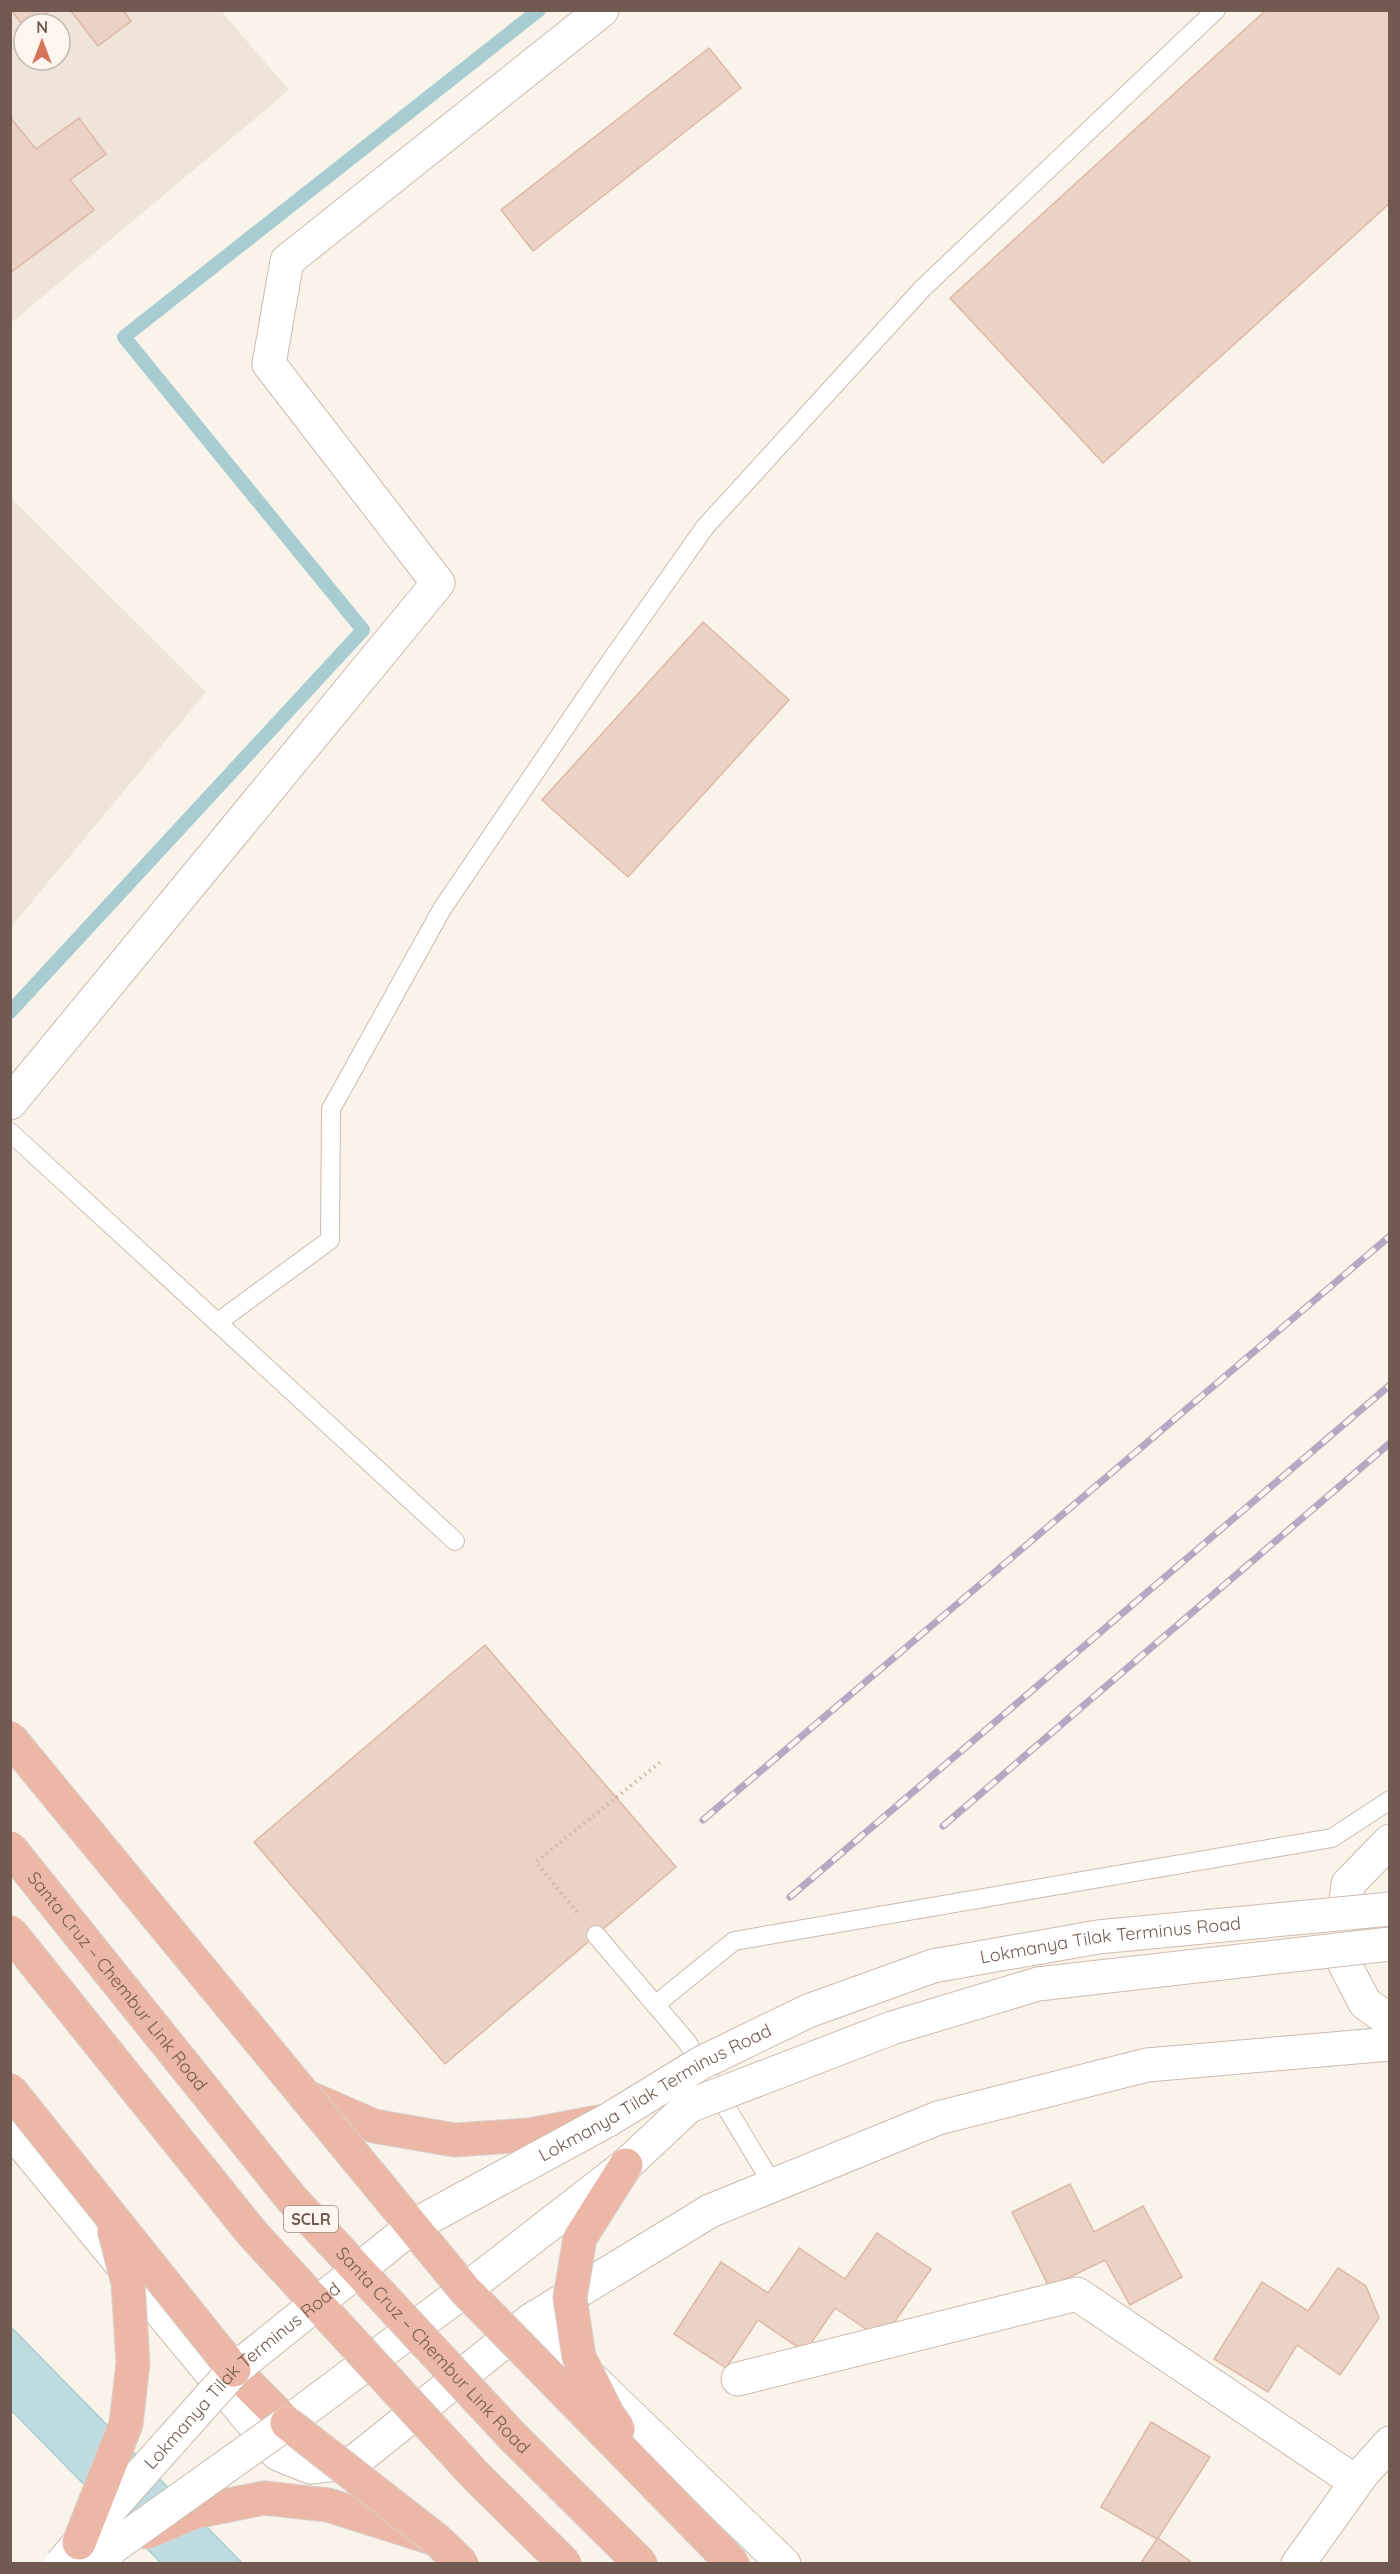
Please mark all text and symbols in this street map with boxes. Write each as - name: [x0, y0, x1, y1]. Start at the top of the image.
- north arrow: [12, 12, 72, 72]
- text: N: [36, 17, 48, 37]
- street label: Santa Cruz – Chembur Link Road: [22, 1867, 212, 2095]
- street label: Lokmanya Tilak Terminus Road: [978, 1911, 1242, 1969]
- street label: Lokmanya Tilak Terminus Road: [534, 2019, 775, 2167]
- road number: SCLR: [284, 2206, 338, 2232]
- street label: Santa Cruz – Chembur Link Road: [331, 2242, 535, 2458]
- street label: Lokmanya Tilak Terminus Road: [139, 2277, 345, 2474]

